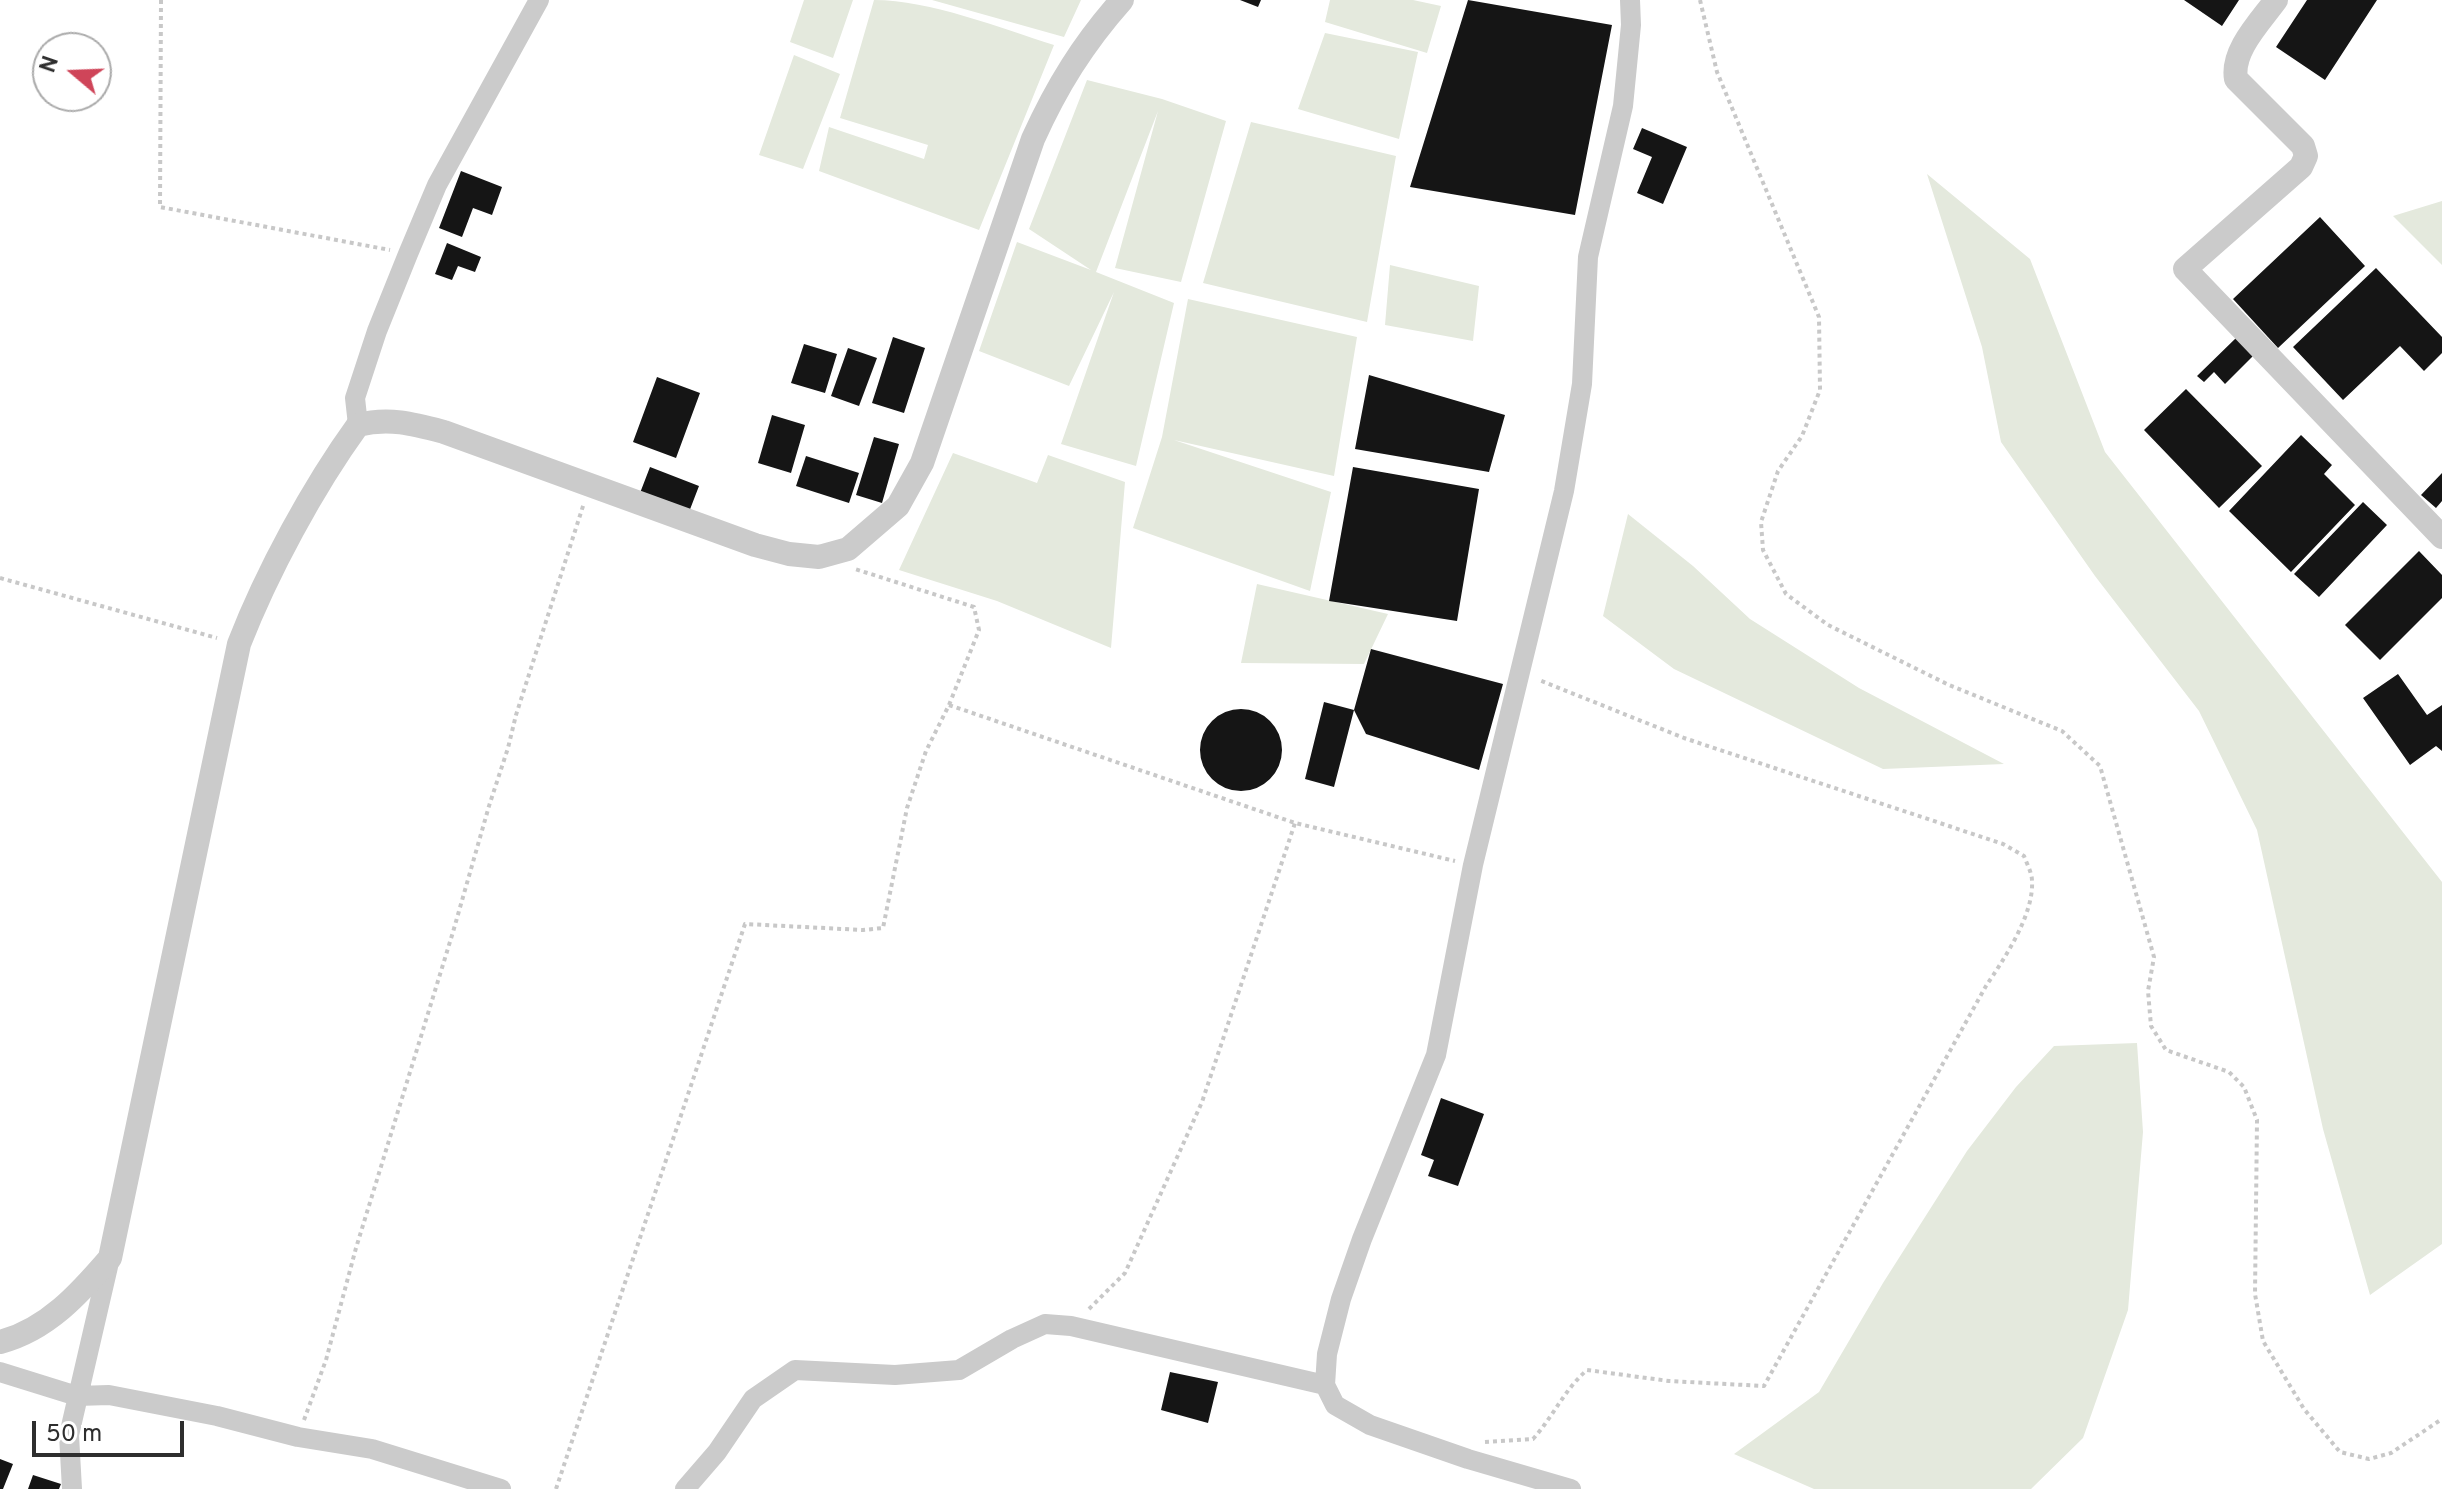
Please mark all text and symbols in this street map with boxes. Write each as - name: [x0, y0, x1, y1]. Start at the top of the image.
- north arrow: [32, 32, 112, 112]
- text: N: [35, 53, 66, 77]
- scale bar: [36, 1405, 188, 1455]
- text: 50 m: [46, 1420, 102, 1450]

